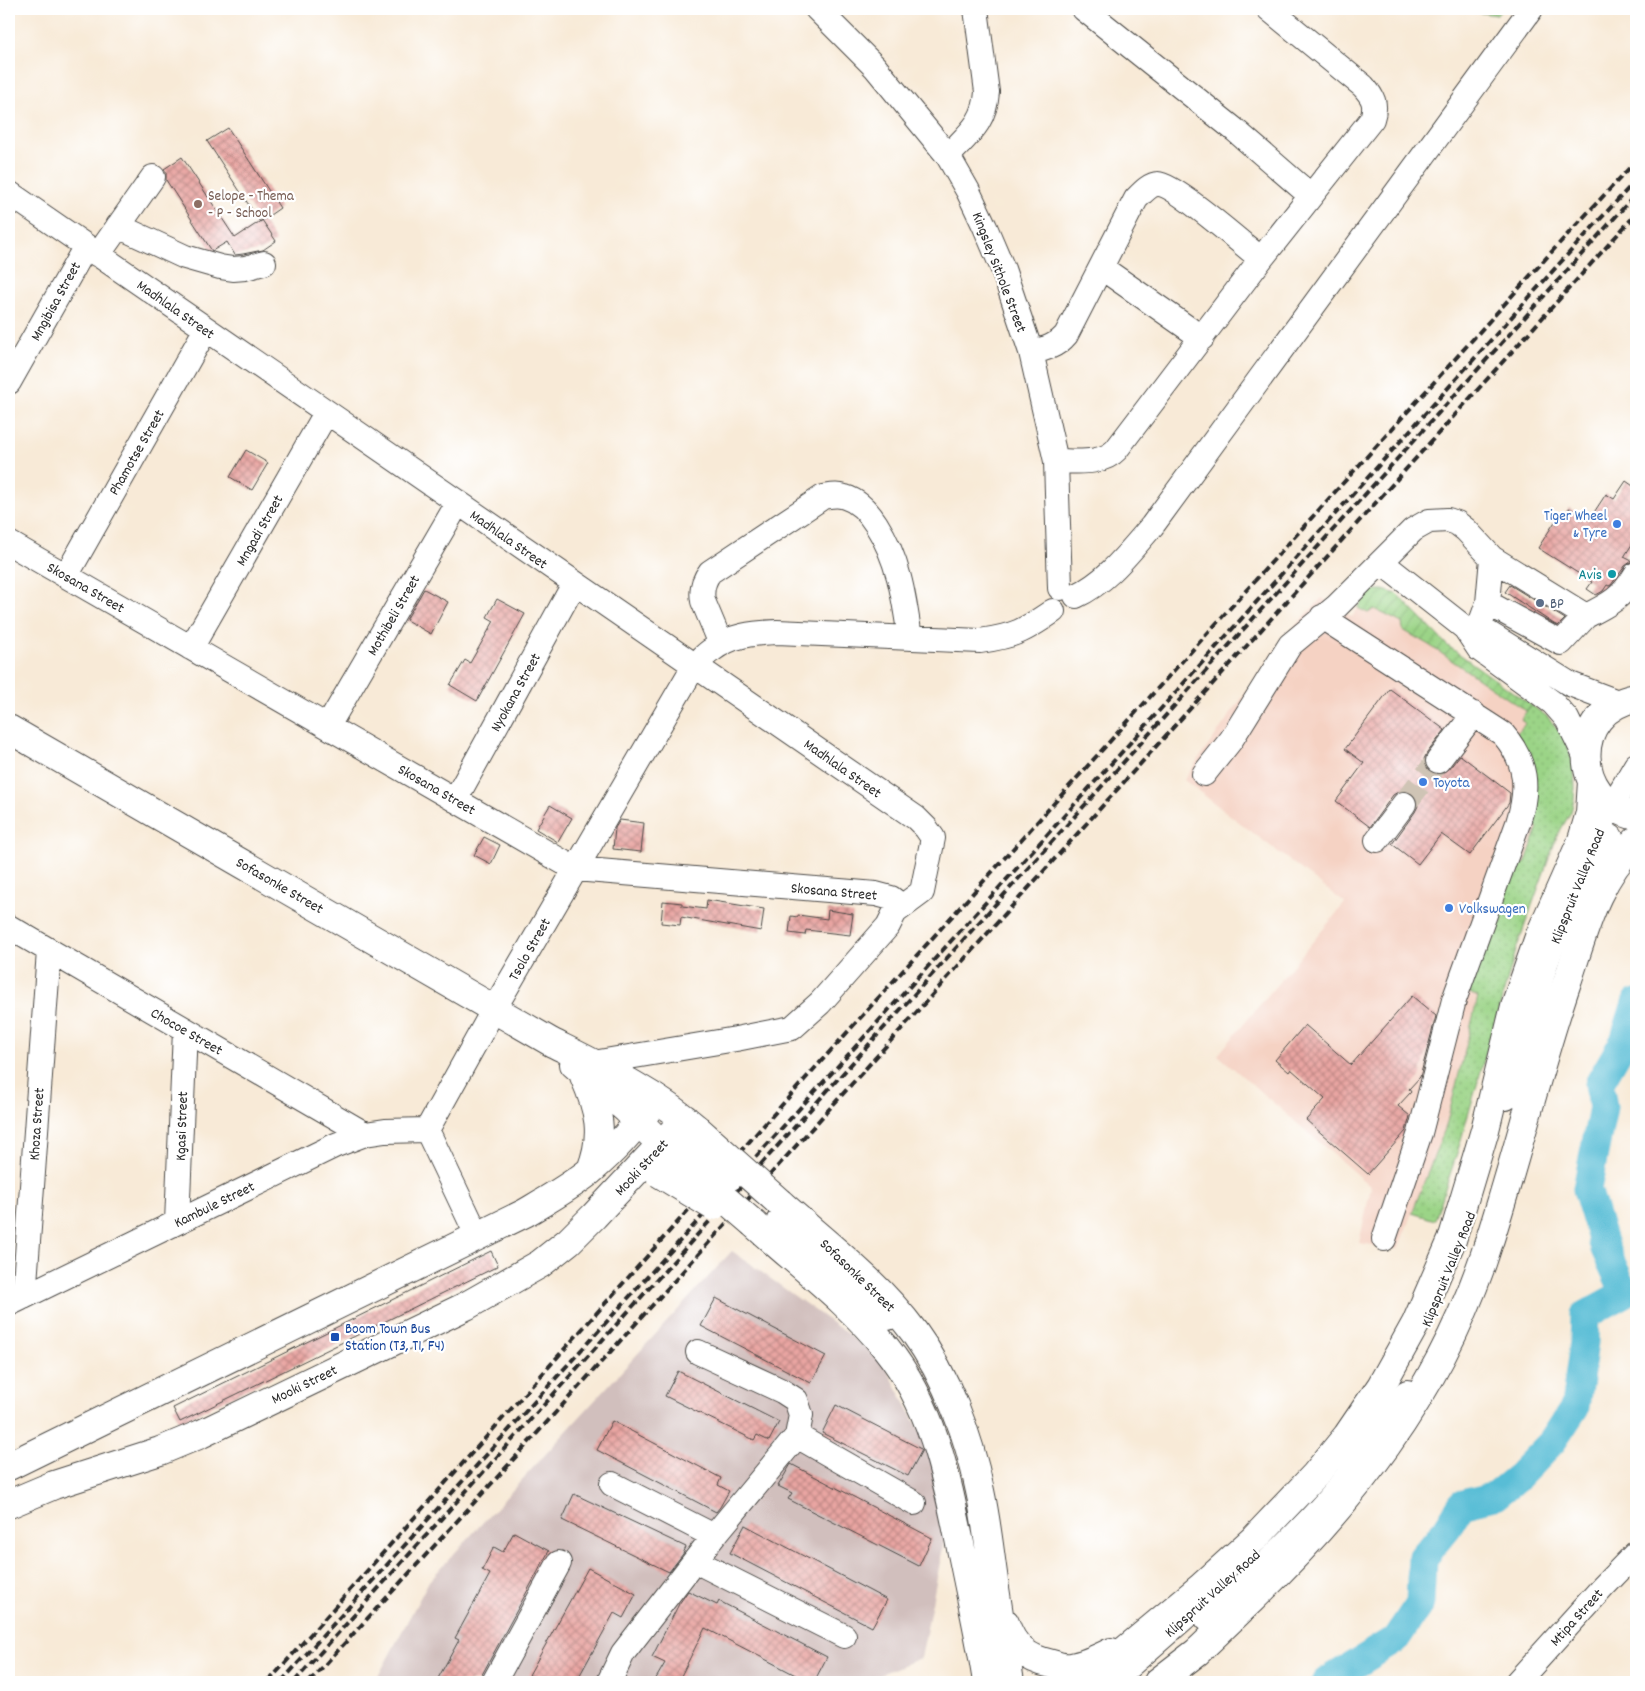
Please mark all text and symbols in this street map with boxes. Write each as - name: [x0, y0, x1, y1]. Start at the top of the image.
- place label: Selope - Thema - P - School: [208, 186, 295, 225]
- marker: Selope - Thema - P - School: [192, 198, 204, 210]
- street label: Kingsley Sithole Street: [965, 209, 1031, 337]
- street label: Mngibisa Street: [26, 258, 88, 346]
- street label: Madhlala Street: [131, 276, 219, 346]
- street label: Phamotse Street: [104, 406, 171, 500]
- street label: Mngadi Street: [231, 491, 290, 571]
- street label: Madhlala Street: [464, 506, 552, 576]
- place label: Tiger Wheel & Tyre: [1544, 506, 1607, 545]
- marker: Tiger Wheel & Tyre: [1611, 518, 1623, 530]
- street label: Skosana Street: [42, 558, 128, 620]
- place label: Avis: [1578, 565, 1602, 587]
- marker: Avis: [1606, 568, 1618, 580]
- street label: Mothibeli Street: [363, 571, 427, 660]
- place label: BP: [1550, 594, 1564, 616]
- marker: BP: [1534, 597, 1546, 609]
- street label: Nyokana Street: [486, 649, 548, 736]
- street label: Madhlala Street: [798, 735, 886, 805]
- street label: Skosana Street: [393, 760, 479, 822]
- place label: Toyota: [1433, 773, 1471, 795]
- marker: Toyota: [1417, 776, 1429, 788]
- street label: Klipspruit Valley Road: [1546, 826, 1612, 948]
- street label: Sofasonke Street: [231, 853, 327, 921]
- street label: Skosana Street: [790, 878, 878, 908]
- place label: Volkswagen: [1459, 899, 1526, 921]
- marker: Volkswagen: [1443, 902, 1455, 914]
- street label: Tsolo Street: [504, 914, 558, 985]
- street label: Chocoe Street: [146, 1003, 227, 1063]
- street label: Khoza Street: [24, 1086, 52, 1161]
- street label: Kgasi Street: [171, 1091, 195, 1161]
- street label: Mooki Street: [610, 1135, 675, 1202]
- street label: Kambule Street: [171, 1177, 259, 1235]
- street label: Klipspruit Valley Road: [1417, 1209, 1483, 1331]
- street label: Sofasonke Street: [814, 1234, 900, 1319]
- place label: Boom Town Bus Station (T3, T1, F4): [345, 1319, 445, 1358]
- marker: Boom Town Bus Station (T3, T1, F4): [329, 1331, 341, 1343]
- street label: Mooki Street: [268, 1360, 342, 1411]
- street label: Klipspruit Valley Road: [1160, 1545, 1266, 1644]
- street label: Mtipa Street: [1546, 1584, 1610, 1652]

